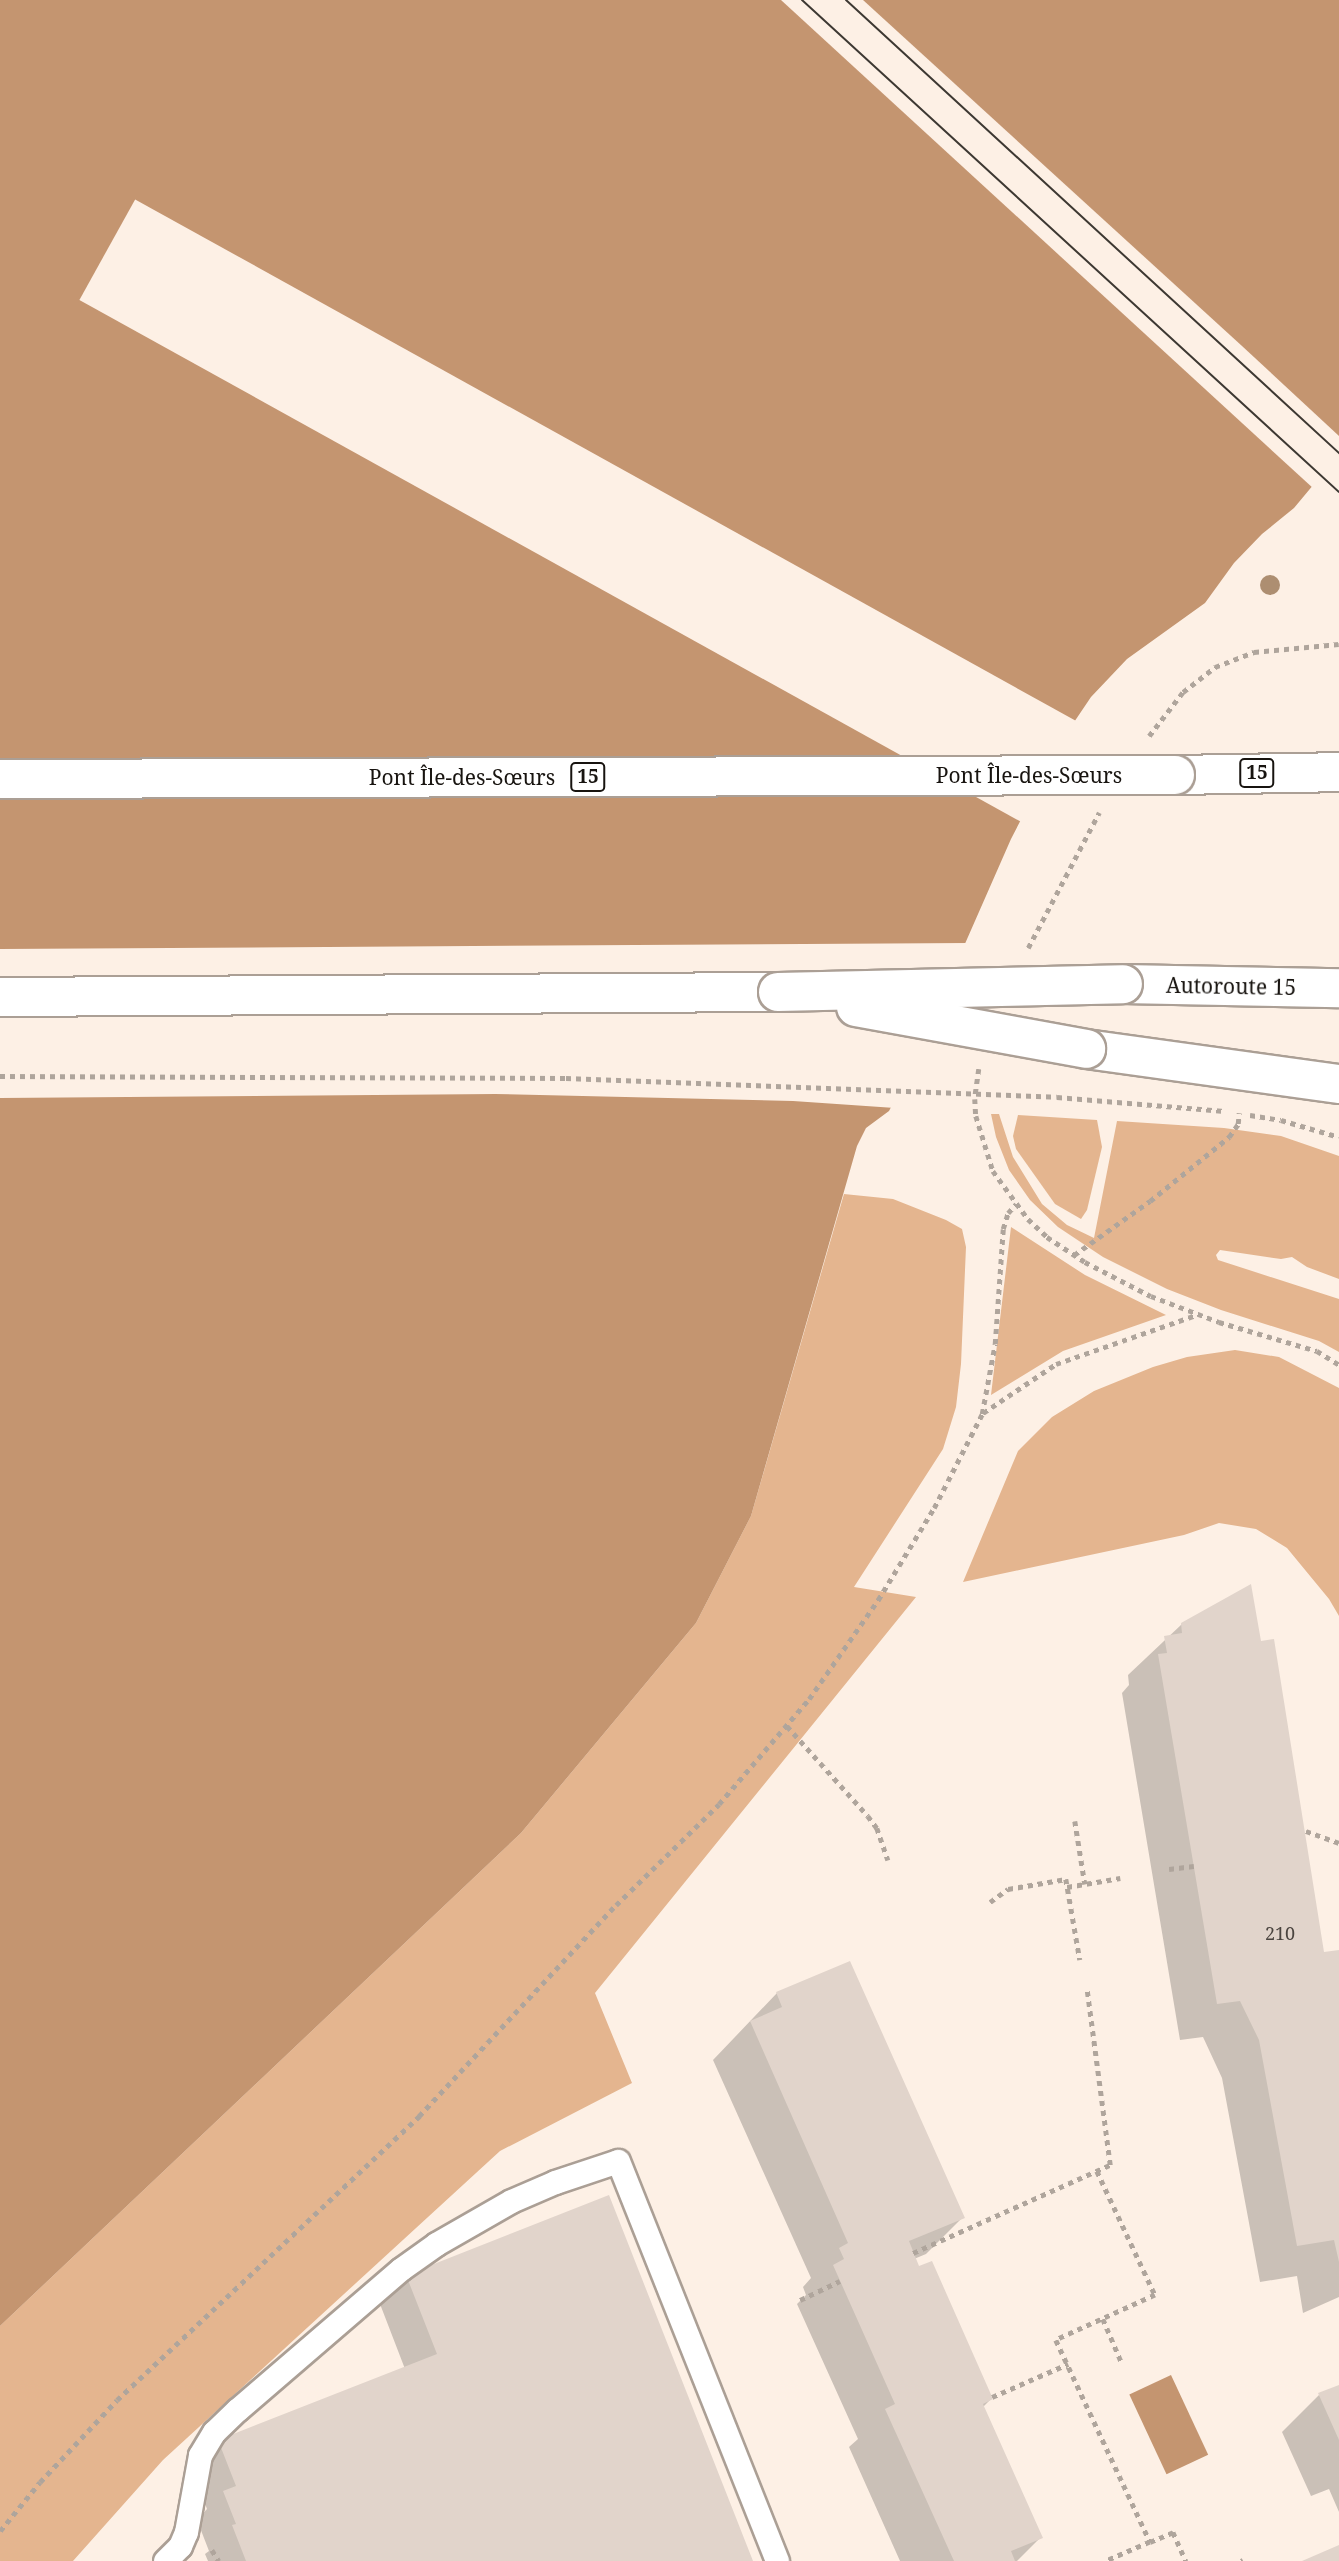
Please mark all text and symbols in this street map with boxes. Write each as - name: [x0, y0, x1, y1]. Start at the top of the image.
- road number: 15: [1238, 758, 1276, 788]
- road number: 15: [569, 762, 607, 792]
- street label: Pont Île-des-Sœurs: [936, 762, 1122, 788]
- street label: Pont Île-des-Sœurs: [369, 764, 555, 790]
- street label: Autoroute 15: [1166, 972, 1296, 1000]
- house number: 210: [1265, 1922, 1295, 1944]

